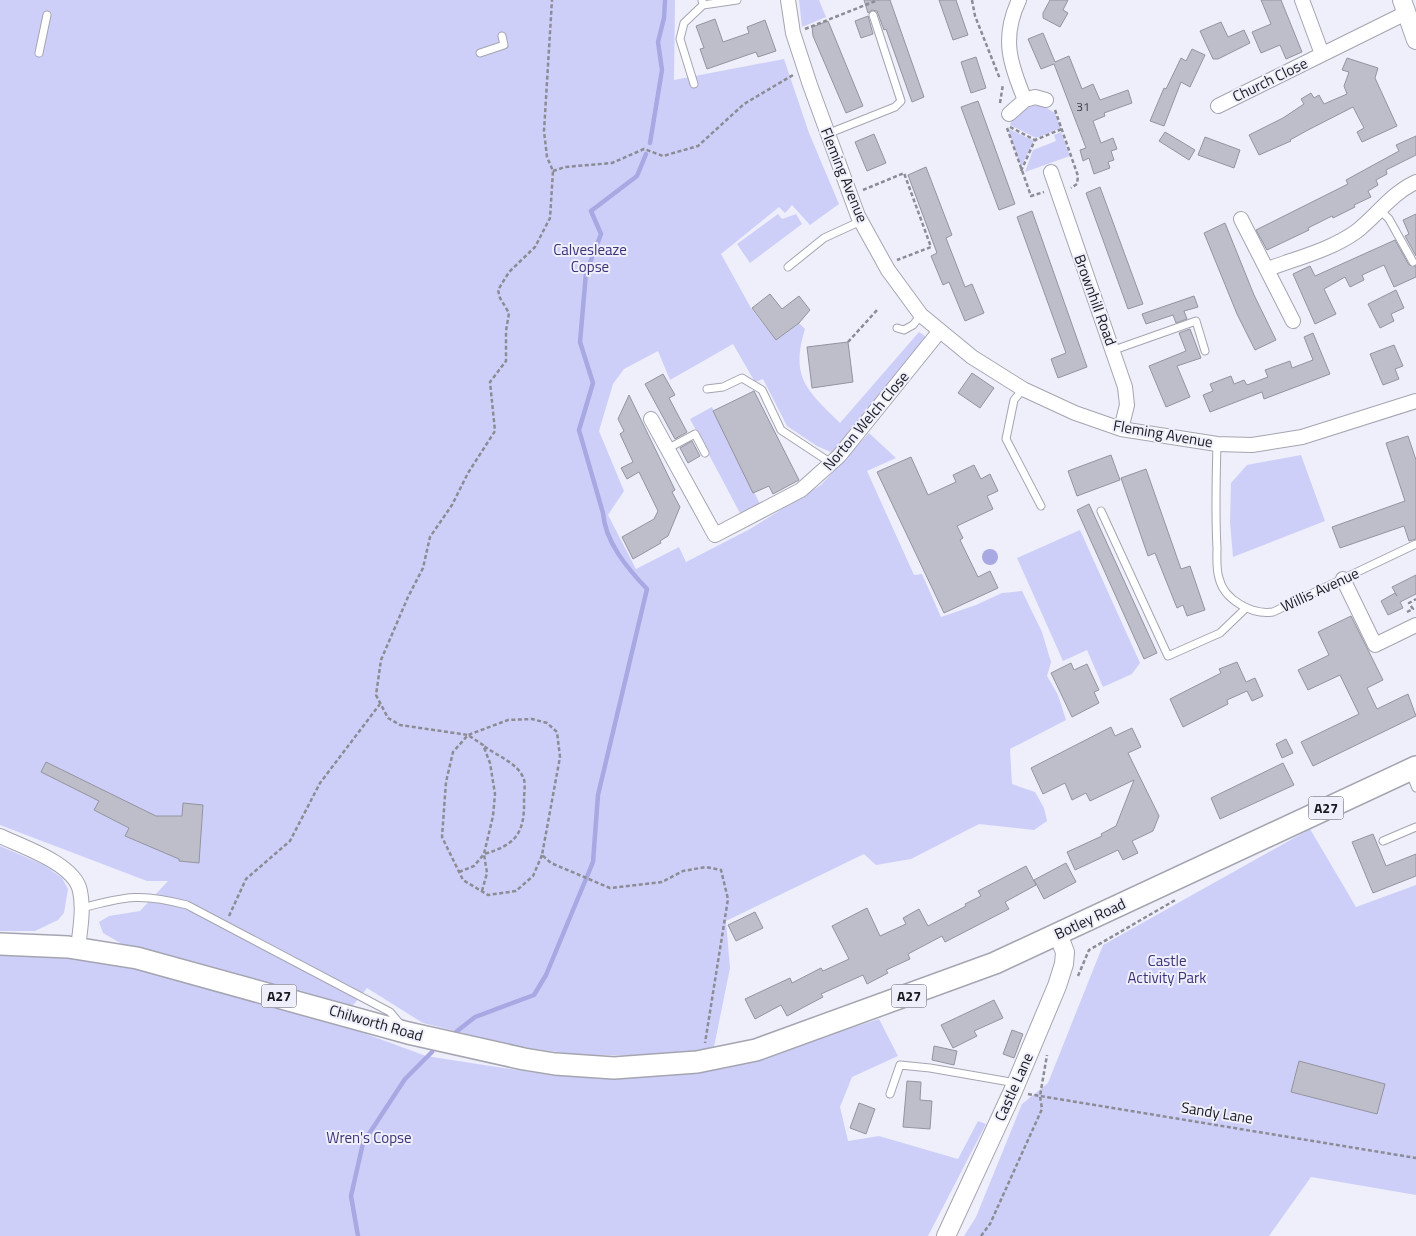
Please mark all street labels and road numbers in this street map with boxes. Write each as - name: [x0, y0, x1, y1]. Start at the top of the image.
- street label: Church Close: [1228, 51, 1311, 108]
- street label: Fleming Avenue: [815, 124, 874, 226]
- street label: Brownhill Road: [1068, 251, 1123, 349]
- street label: Norton Welch Close: [817, 366, 914, 475]
- street label: Fleming Avenue: [1111, 413, 1215, 454]
- street label: Willis Avenue: [1277, 561, 1363, 618]
- road number: A27: [1308, 796, 1344, 820]
- street label: Botley Road: [1050, 892, 1129, 945]
- road number: A27: [262, 984, 296, 1008]
- road number: A27: [892, 984, 926, 1008]
- street label: Chilworth Road: [327, 998, 426, 1047]
- street label: Castle Lane: [988, 1049, 1039, 1125]
- street label: Sandy Lane: [1179, 1095, 1255, 1130]

